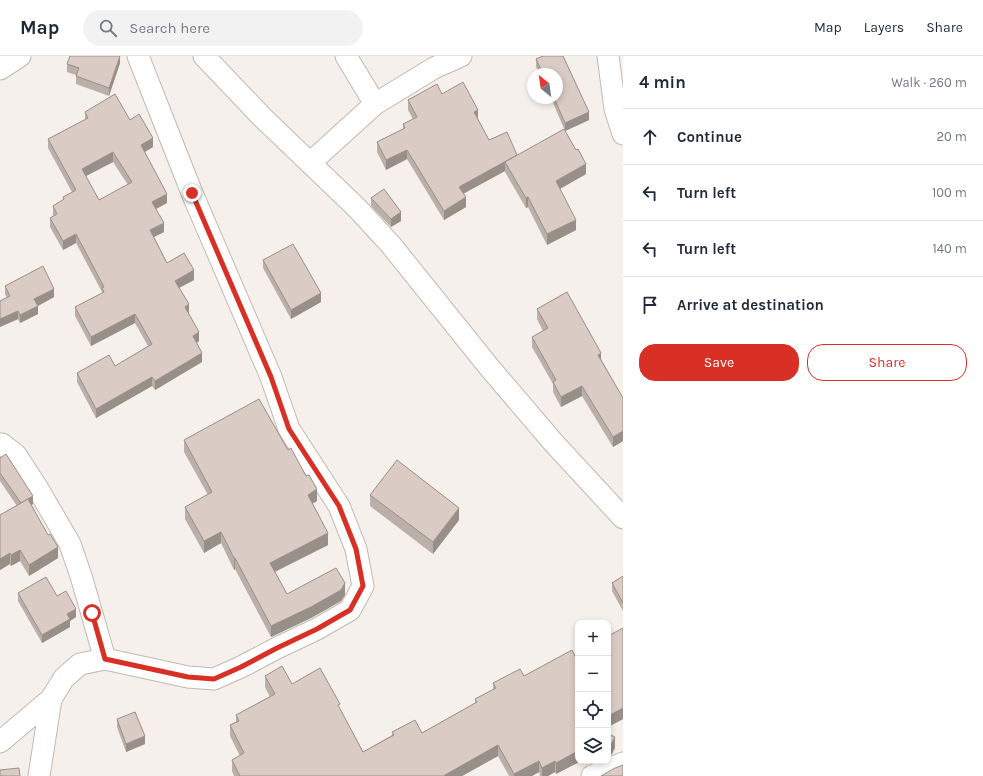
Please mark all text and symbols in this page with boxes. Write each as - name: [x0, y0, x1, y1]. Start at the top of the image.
- search box: [83, 10, 363, 46]
- text: Map: [20, 17, 59, 39]
- icon: search: [97, 17, 119, 39]
- text: Search here: [129, 19, 210, 37]
- text: Map: [814, 19, 842, 36]
- text: Layers: [864, 19, 904, 36]
- text: Share: [926, 19, 963, 36]
- north arrow: [527, 68, 563, 104]
- text: 4 min: [639, 72, 686, 92]
- text: Walk · 260 m: [891, 75, 967, 90]
- icon: ahead: [639, 126, 661, 148]
- text: Continue: [677, 128, 742, 146]
- text: 20 m: [937, 129, 967, 144]
- icon: left: [639, 182, 661, 204]
- route end: [183, 184, 201, 202]
- text: Turn left: [677, 184, 736, 202]
- text: 100 m: [932, 185, 967, 200]
- icon: left: [639, 238, 661, 260]
- text: Turn left: [677, 240, 736, 258]
- text: 140 m: [932, 241, 967, 256]
- icon: arrive: [639, 294, 661, 316]
- text: Arrive at destination: [677, 296, 824, 314]
- button: Save: [639, 344, 799, 381]
- button: Share: [807, 344, 967, 381]
- route start: [83, 604, 101, 622]
- map controls: [575, 620, 611, 764]
- button: +: [575, 620, 611, 656]
- button: −: [575, 656, 611, 692]
- button: locate: [575, 692, 611, 728]
- button: layers: [575, 728, 611, 764]

